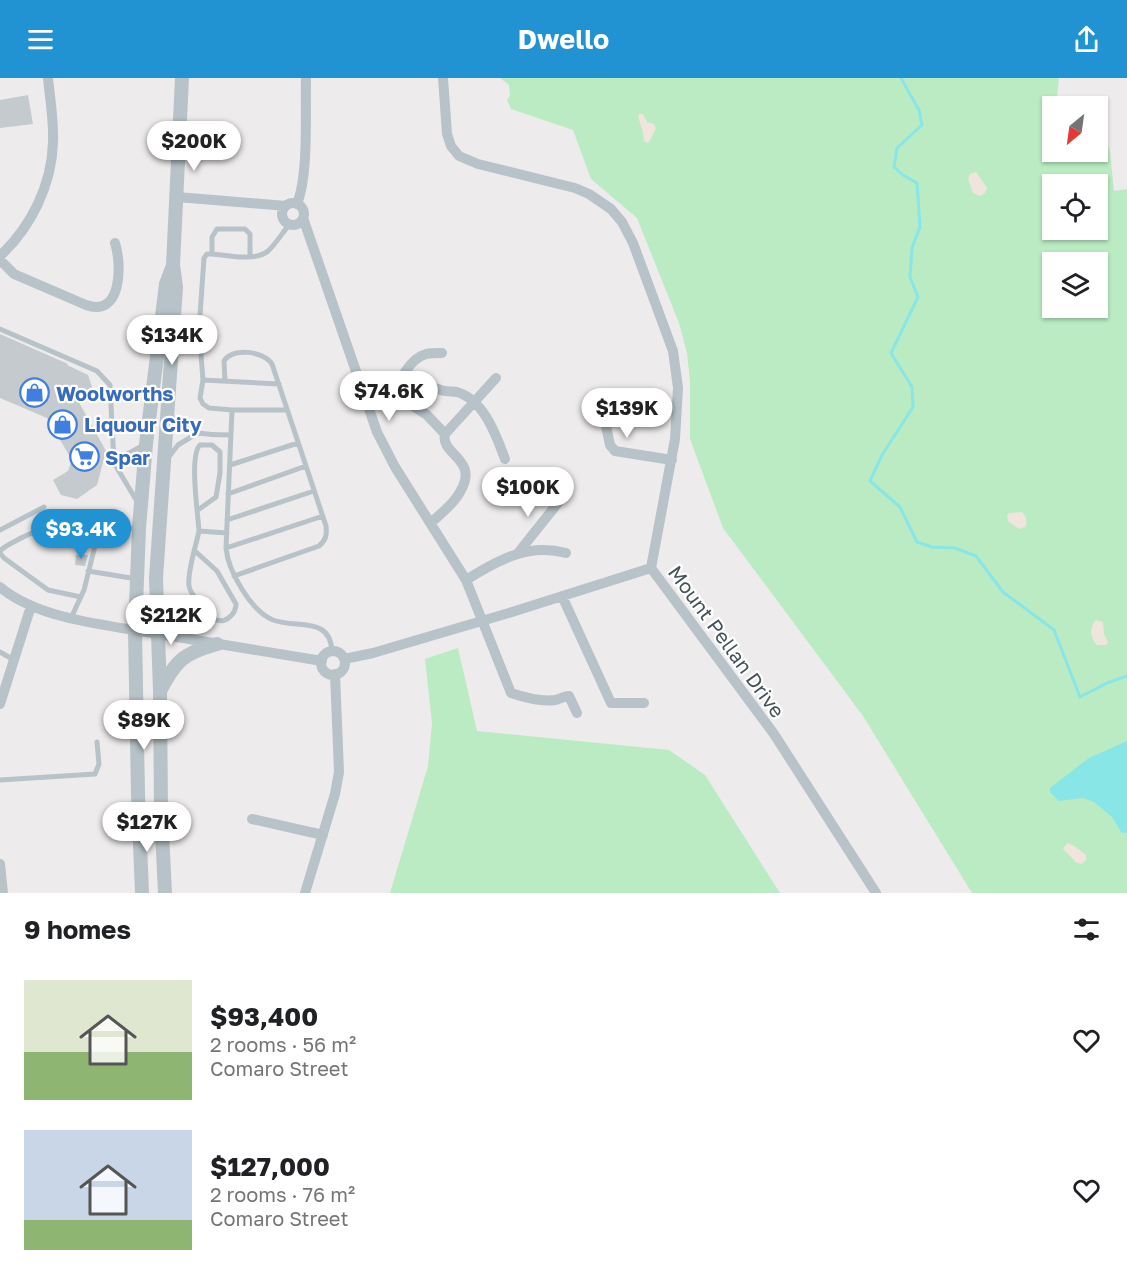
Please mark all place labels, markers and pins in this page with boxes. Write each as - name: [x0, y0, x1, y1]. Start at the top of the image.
- pin: $200K: [152, 121, 236, 172]
- pin: $134K: [130, 315, 214, 366]
- pin: $74.6K: [340, 371, 438, 422]
- shop icon: Woolworths: [19, 377, 51, 409]
- place label: Woolworths: [56, 381, 174, 405]
- pin: $139K: [585, 388, 669, 439]
- shop icon: Liquour City: [47, 408, 79, 440]
- place label: Liquour City: [84, 412, 202, 436]
- supermarket icon: Spar: [68, 441, 100, 473]
- place label: Spar: [105, 445, 150, 469]
- pin: $100K: [486, 467, 570, 518]
- pin: $93.4K: [32, 509, 130, 560]
- pin: $212K: [129, 595, 213, 646]
- pin: $89K: [108, 700, 180, 751]
- pin: $127K: [105, 802, 189, 853]

